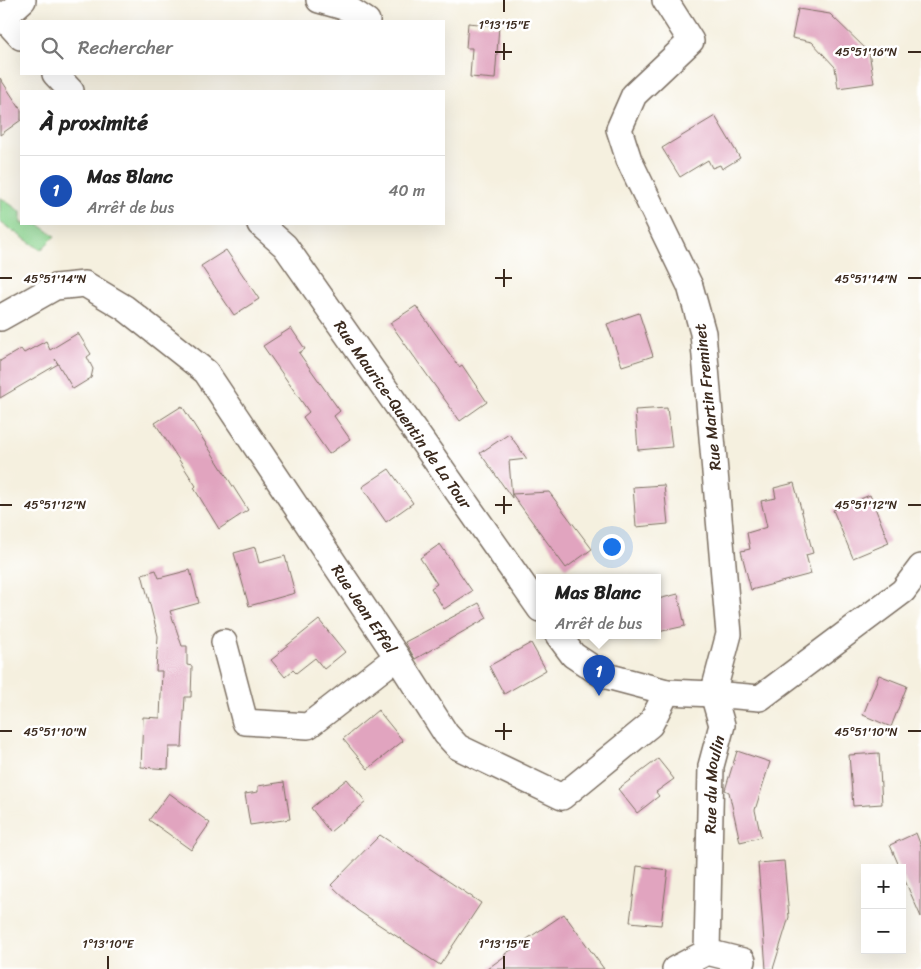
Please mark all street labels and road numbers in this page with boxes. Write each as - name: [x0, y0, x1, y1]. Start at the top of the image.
- street label: Rue Maurice-Quentin de La Tour: [326, 314, 480, 517]
- street label: Rue Martin Freminet: [685, 322, 730, 472]
- street label: Rue Jean Effel: [324, 558, 405, 660]
- street label: Rue du Moulin: [696, 732, 734, 834]

